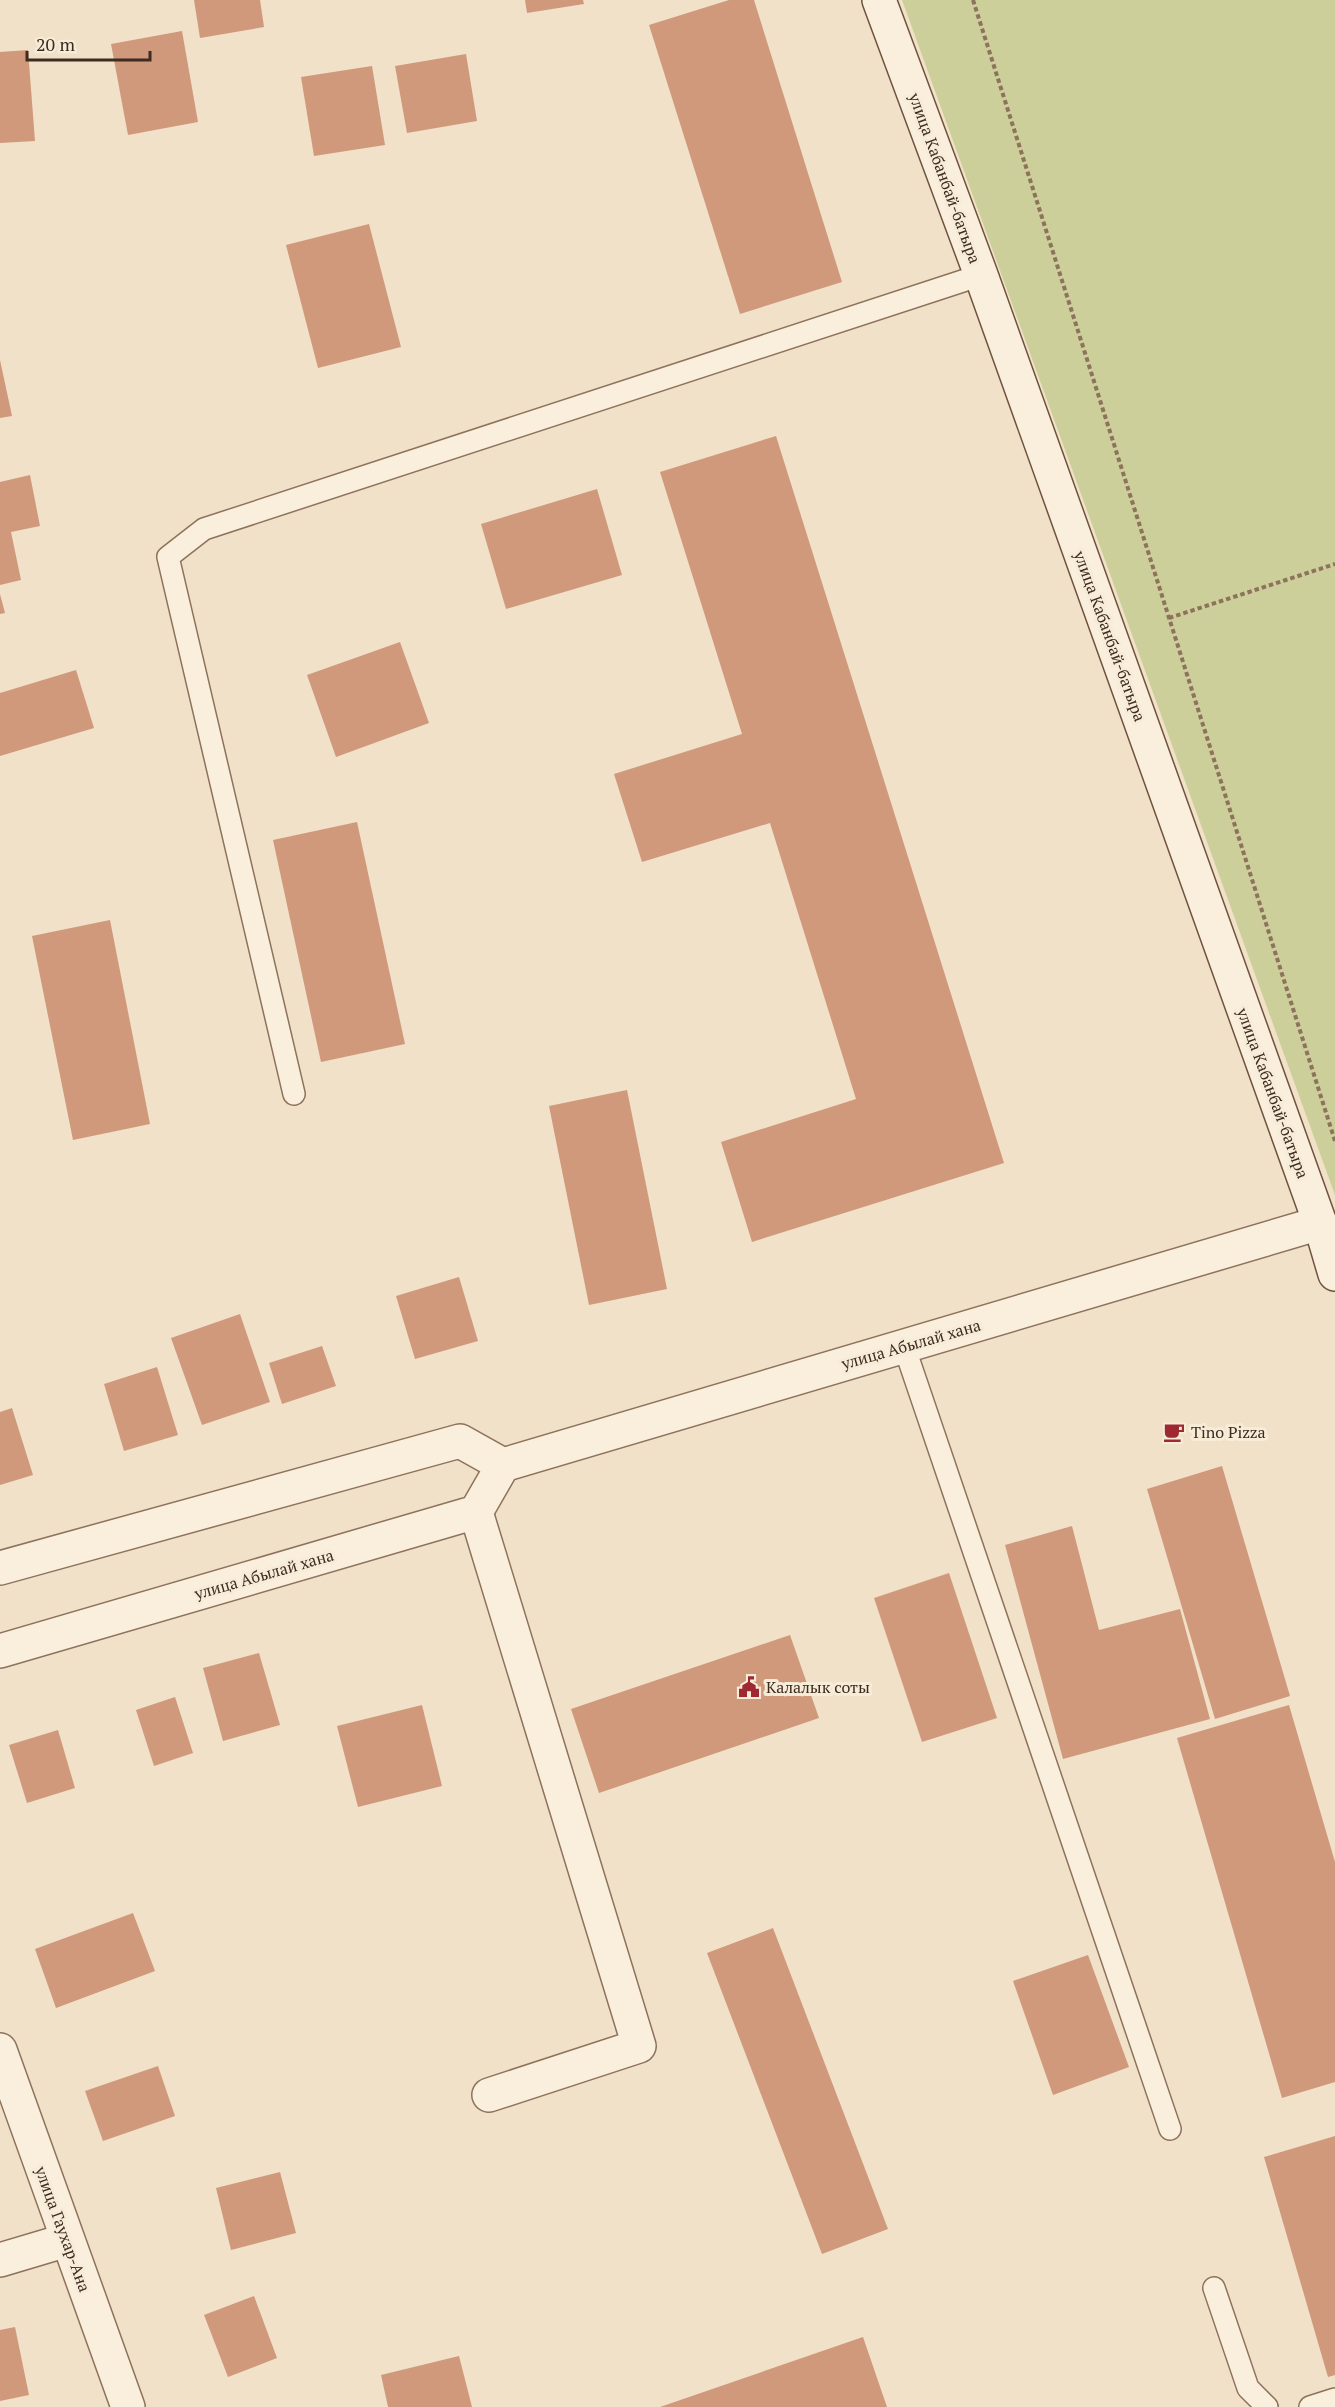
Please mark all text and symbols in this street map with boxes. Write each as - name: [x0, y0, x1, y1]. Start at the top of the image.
- scale bar: [27, 24, 150, 62]
- text: 20 m: [36, 32, 76, 56]
- street label: улица Кабанбай-батыра: [904, 89, 986, 266]
- street label: улица Кабанбай-батыра: [1069, 547, 1151, 724]
- street label: улица Кабанбай-батыра: [1232, 1004, 1314, 1181]
- street label: улица Абылай хана: [838, 1314, 983, 1375]
- cafe icon: Tino Pizza: [1162, 1420, 1186, 1444]
- place label: Tino Pizza: [1191, 1421, 1266, 1443]
- street label: улица Абылай хана: [191, 1544, 336, 1605]
- public building icon: Калалык соты: [737, 1675, 761, 1699]
- place label: Калалык соты: [766, 1676, 870, 1698]
- street label: улица Гаухар-Ана: [30, 2162, 96, 2295]

